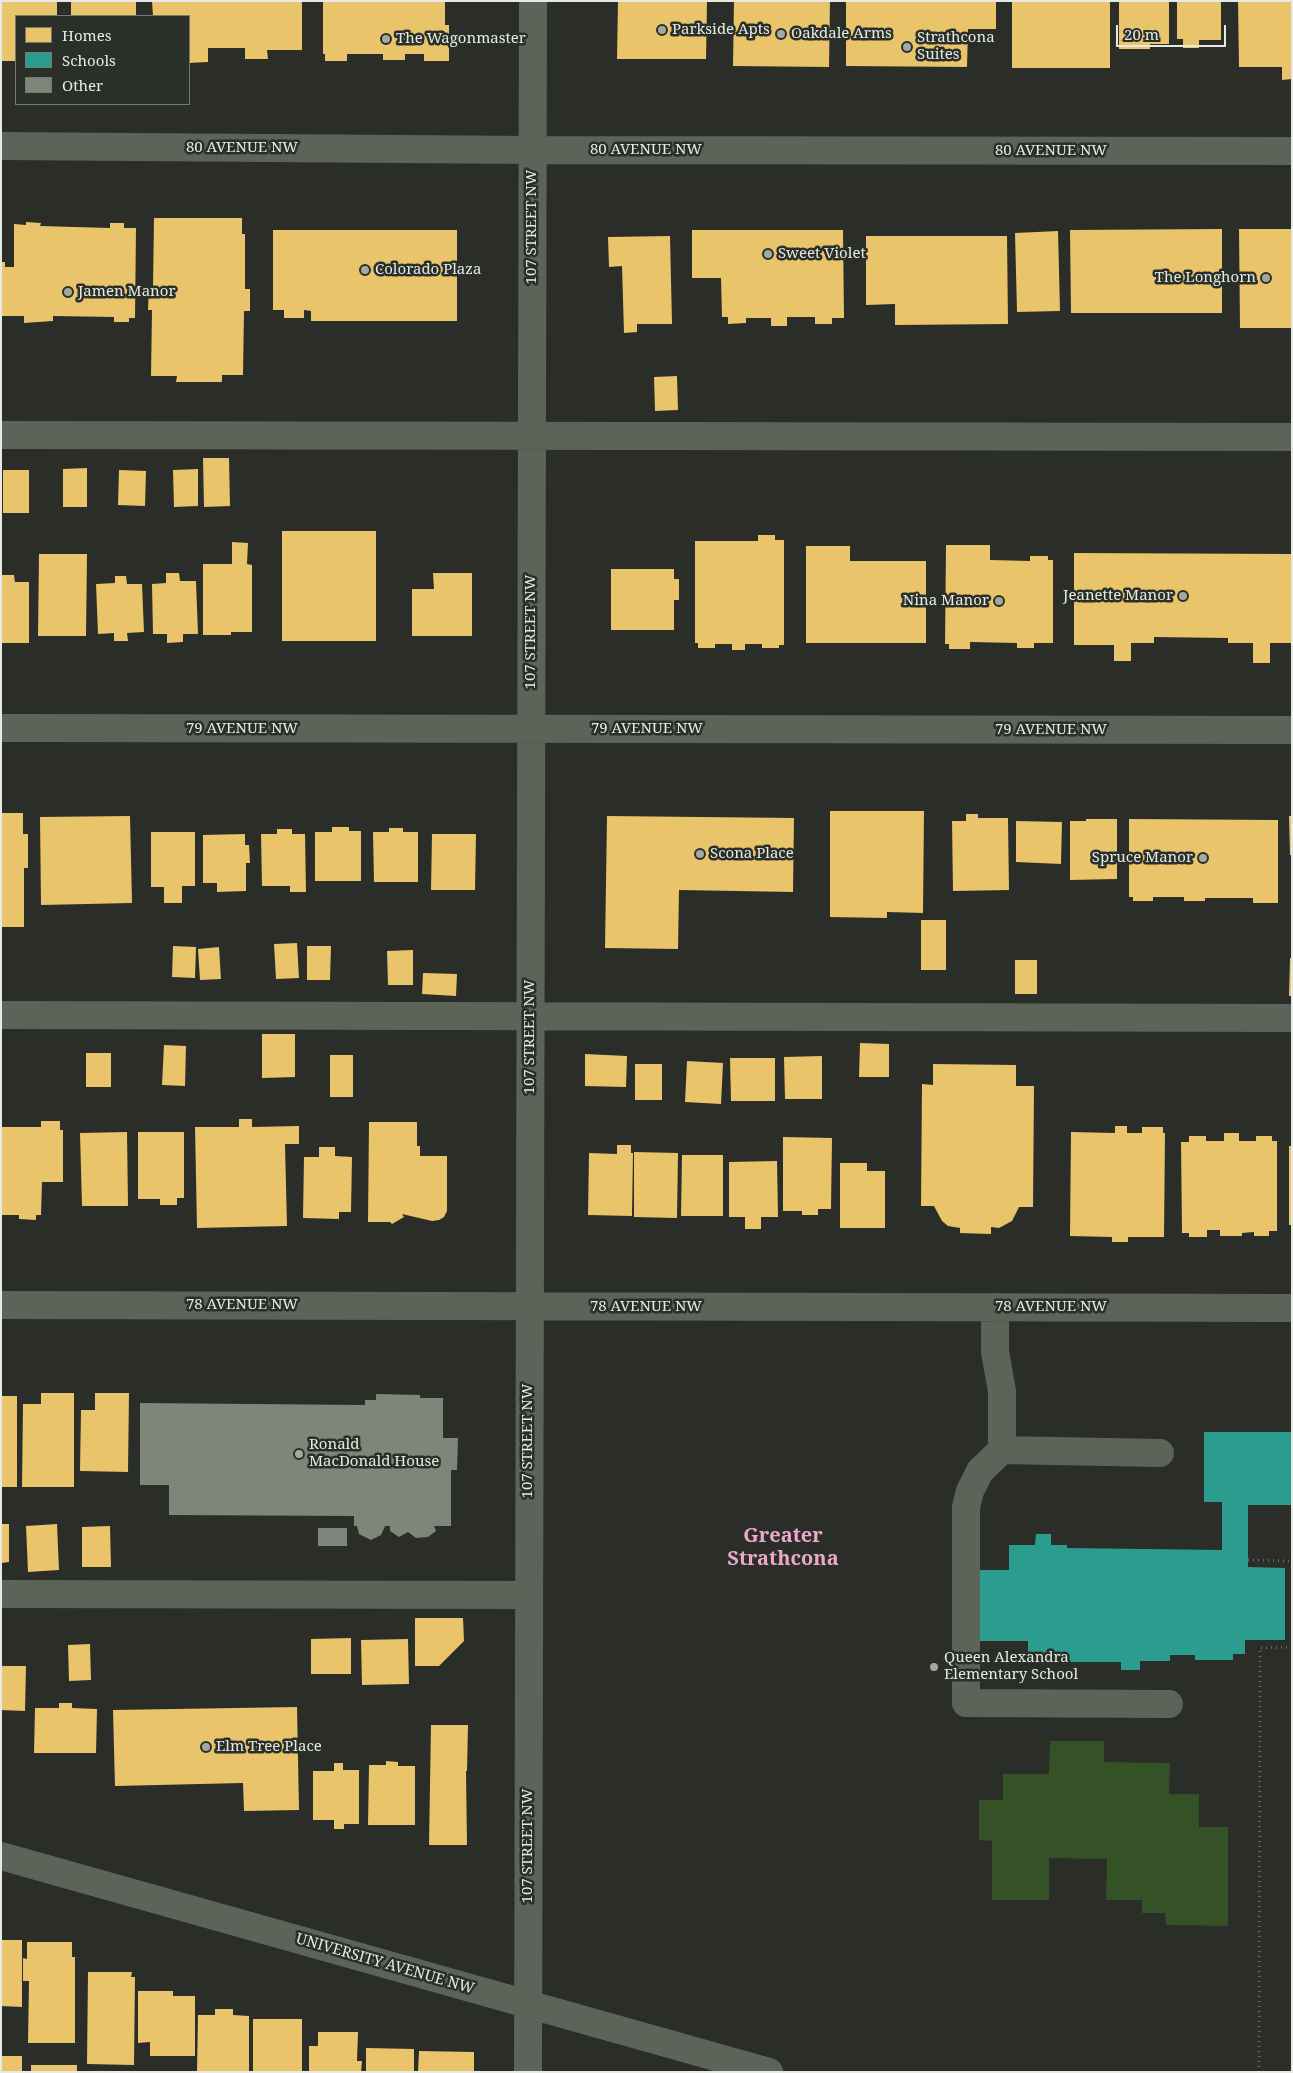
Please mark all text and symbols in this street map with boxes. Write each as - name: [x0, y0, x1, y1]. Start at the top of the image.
- legend: [15, 15, 190, 105]
- scale bar: [1118, 15, 1228, 47]
- place label: Parkside Apts: [672, 21, 770, 39]
- marker: Parkside Apts: [656, 24, 668, 36]
- text: 20 m: [1124, 24, 1159, 44]
- text: Homes: [62, 25, 112, 45]
- place label: Oakdale Arms: [791, 25, 892, 43]
- marker: Oakdale Arms: [775, 28, 787, 40]
- place label: Strathcona Suites: [917, 29, 995, 64]
- place label: The Wagonmaster: [396, 30, 526, 48]
- marker: The Wagonmaster: [380, 33, 392, 45]
- marker: Strathcona Suites: [901, 41, 913, 53]
- text: Schools: [62, 50, 116, 70]
- text: Other: [62, 75, 103, 95]
- street label: 80 AVENUE NW: [186, 139, 298, 157]
- street label: 80 AVENUE NW: [590, 141, 702, 159]
- street label: 80 AVENUE NW: [995, 142, 1107, 160]
- street label: 107 STREET NW: [523, 170, 541, 284]
- place label: Sweet Violet: [778, 245, 866, 263]
- marker: Sweet Violet: [762, 248, 774, 260]
- place label: Colorado Plaza: [375, 261, 481, 279]
- marker: Colorado Plaza: [359, 264, 371, 276]
- place label: The Longhorn: [1155, 269, 1256, 287]
- marker: The Longhorn: [1260, 272, 1272, 284]
- place label: Jamen Manor: [78, 283, 175, 301]
- marker: Jamen Manor: [62, 286, 74, 298]
- street label: 107 STREET NW: [522, 575, 540, 689]
- place label: Jeanette Manor: [1063, 587, 1173, 605]
- marker: Jeanette Manor: [1177, 590, 1189, 602]
- place label: Nina Manor: [903, 592, 989, 610]
- marker: Nina Manor: [993, 595, 1005, 607]
- street label: 79 AVENUE NW: [186, 720, 298, 738]
- street label: 79 AVENUE NW: [591, 720, 703, 738]
- street label: 79 AVENUE NW: [995, 721, 1107, 739]
- place label: Scona Place: [710, 845, 794, 863]
- marker: Scona Place: [694, 848, 706, 860]
- place label: Spruce Manor: [1092, 849, 1193, 867]
- marker: Spruce Manor: [1197, 852, 1209, 864]
- street label: 107 STREET NW: [521, 980, 539, 1094]
- street label: 78 AVENUE NW: [186, 1296, 298, 1314]
- street label: 78 AVENUE NW: [590, 1298, 702, 1316]
- street label: 78 AVENUE NW: [995, 1298, 1107, 1316]
- street label: 107 STREET NW: [519, 1384, 537, 1498]
- place label: Ronald MacDonald House: [309, 1436, 439, 1471]
- marker: Ronald MacDonald House: [293, 1448, 305, 1460]
- district label: Greater Strathcona: [727, 1524, 839, 1571]
- place label: Queen Alexandra Elementary School: [944, 1649, 1078, 1684]
- marker: Queen Alexandra Elementary School: [928, 1661, 940, 1673]
- place label: Elm Tree Place: [216, 1738, 322, 1756]
- marker: Elm Tree Place: [200, 1741, 212, 1753]
- street label: 107 STREET NW: [519, 1789, 537, 1903]
- street label: UNIVERSITY AVENUE NW: [294, 1930, 476, 1998]

